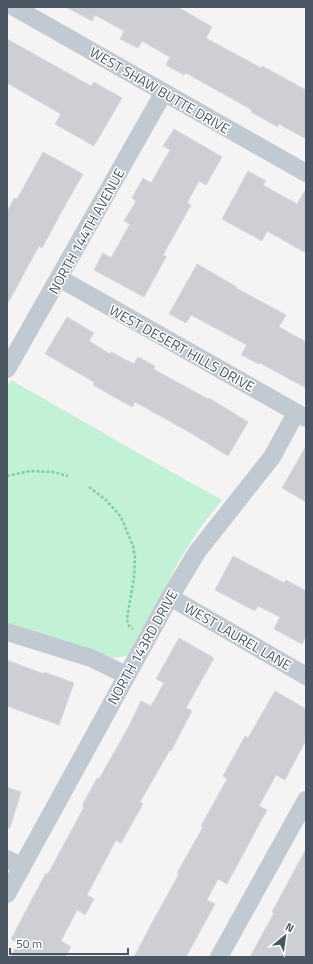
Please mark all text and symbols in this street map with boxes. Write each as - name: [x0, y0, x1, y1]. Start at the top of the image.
- street label: WEST SHAW BUTTE DRIVE: [86, 41, 234, 139]
- street label: NORTH 144TH AVENUE: [43, 164, 129, 298]
- street label: WEST DESERT HILLS DRIVE: [106, 299, 259, 397]
- street label: NORTH 143RD DRIVE: [102, 586, 182, 708]
- street label: WEST LAUREL LANE: [181, 597, 296, 675]
- north arrow: [265, 916, 305, 956]
- text: N: [283, 918, 297, 936]
- scale bar: [10, 930, 128, 956]
- text: 50 m: [16, 934, 42, 953]

